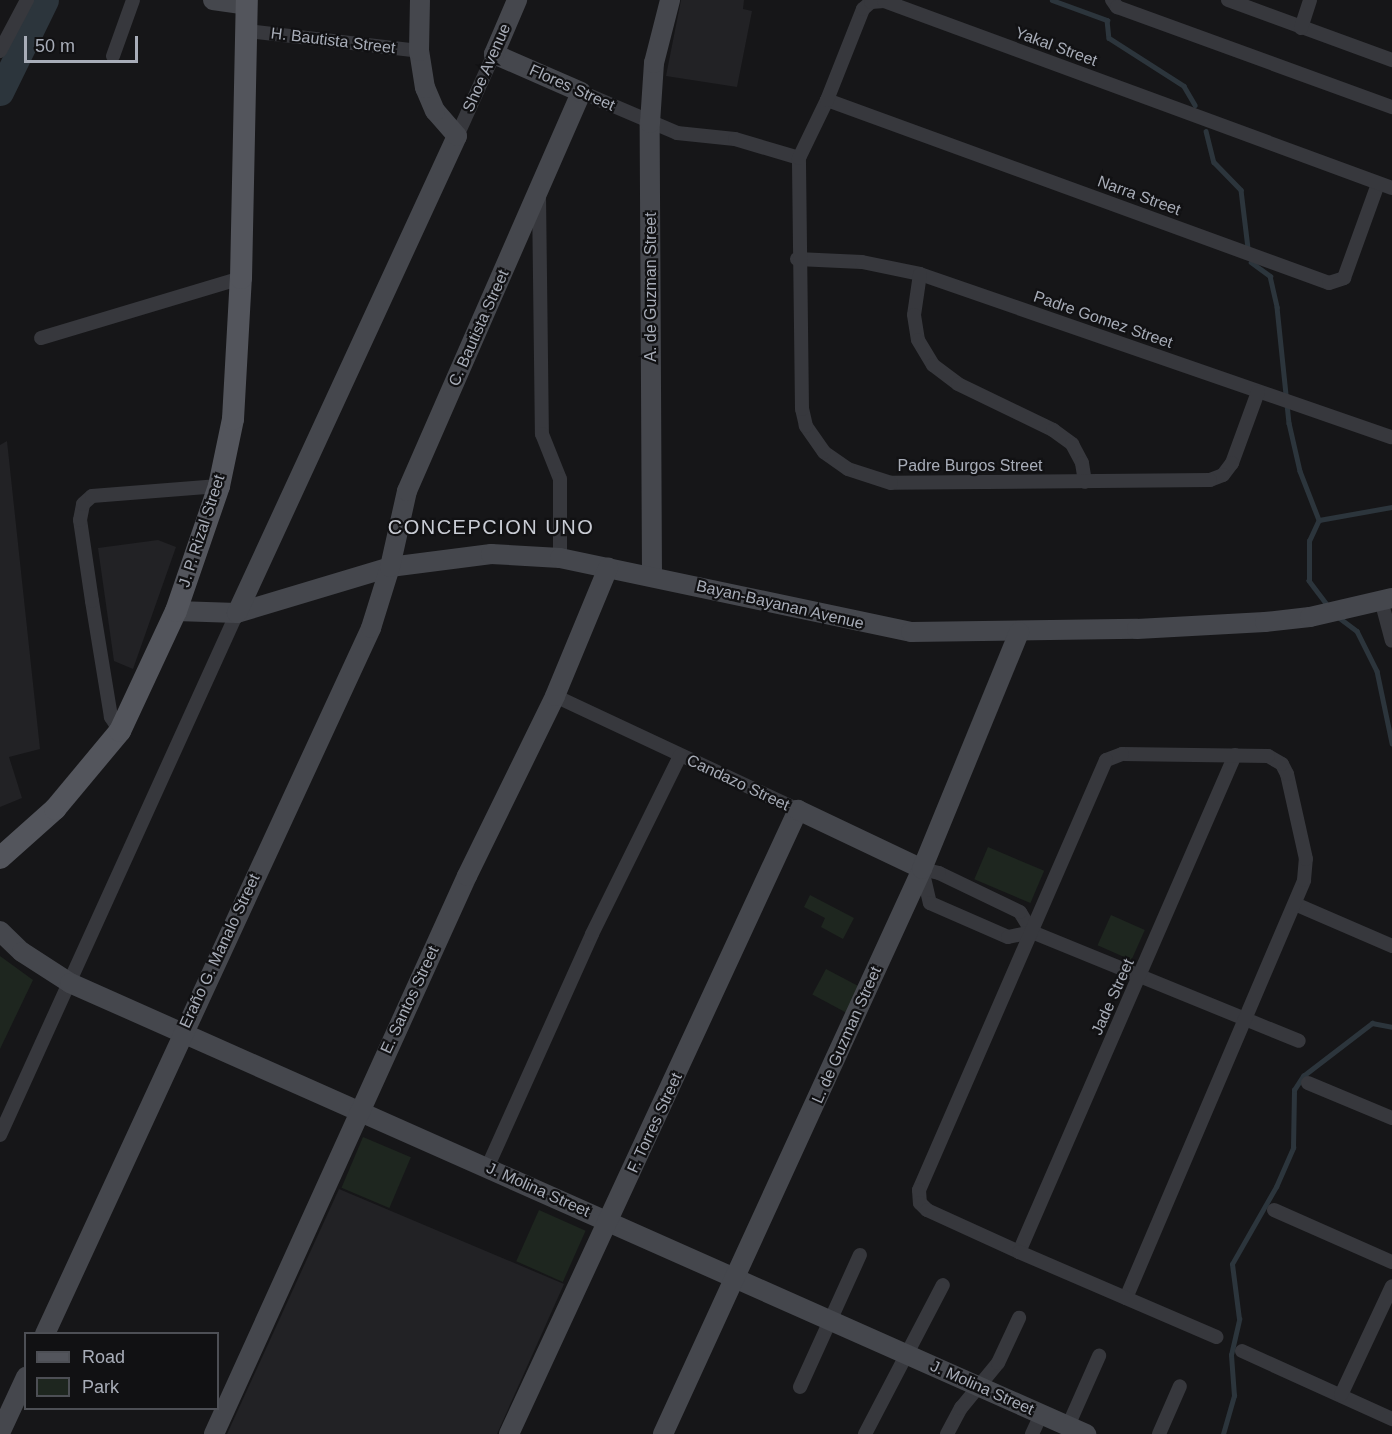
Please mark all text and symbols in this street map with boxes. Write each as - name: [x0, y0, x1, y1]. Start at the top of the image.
- street label: Shoe Avenue: [459, 20, 515, 116]
- street label: Yakal Street: [1012, 23, 1100, 71]
- scale bar: [27, 24, 141, 62]
- street label: H. Bautista Street: [270, 24, 396, 58]
- text: 50 m: [35, 36, 75, 56]
- street label: Flores Street: [526, 61, 618, 115]
- street label: Narra Street: [1095, 172, 1183, 220]
- street label: A. de Guzman Street: [641, 212, 661, 362]
- street label: C. Bautista Street: [445, 267, 513, 389]
- street label: Padre Gomez Street: [1031, 287, 1175, 353]
- street label: Padre Burgos Street: [898, 456, 1042, 476]
- street label: J. P. Rizal Street: [175, 472, 229, 590]
- district label: CONCEPCION UNO: [388, 515, 594, 539]
- street label: Bayan-Bayanan Avenue: [694, 576, 866, 634]
- street label: Candazo Street: [684, 751, 792, 815]
- street label: Eraño G. Manalo Street: [176, 871, 264, 1031]
- street label: E. Santos Street: [377, 943, 443, 1057]
- street label: Jade Street: [1088, 956, 1138, 1038]
- street label: L. de Guzman Street: [808, 964, 886, 1106]
- street label: F. Torres Street: [623, 1070, 687, 1176]
- street label: J. Molina Street: [483, 1159, 593, 1221]
- legend: [24, 1332, 219, 1410]
- text: Road: [82, 1347, 125, 1367]
- street label: J. Molina Street: [927, 1357, 1037, 1419]
- text: Park: [82, 1377, 119, 1397]

